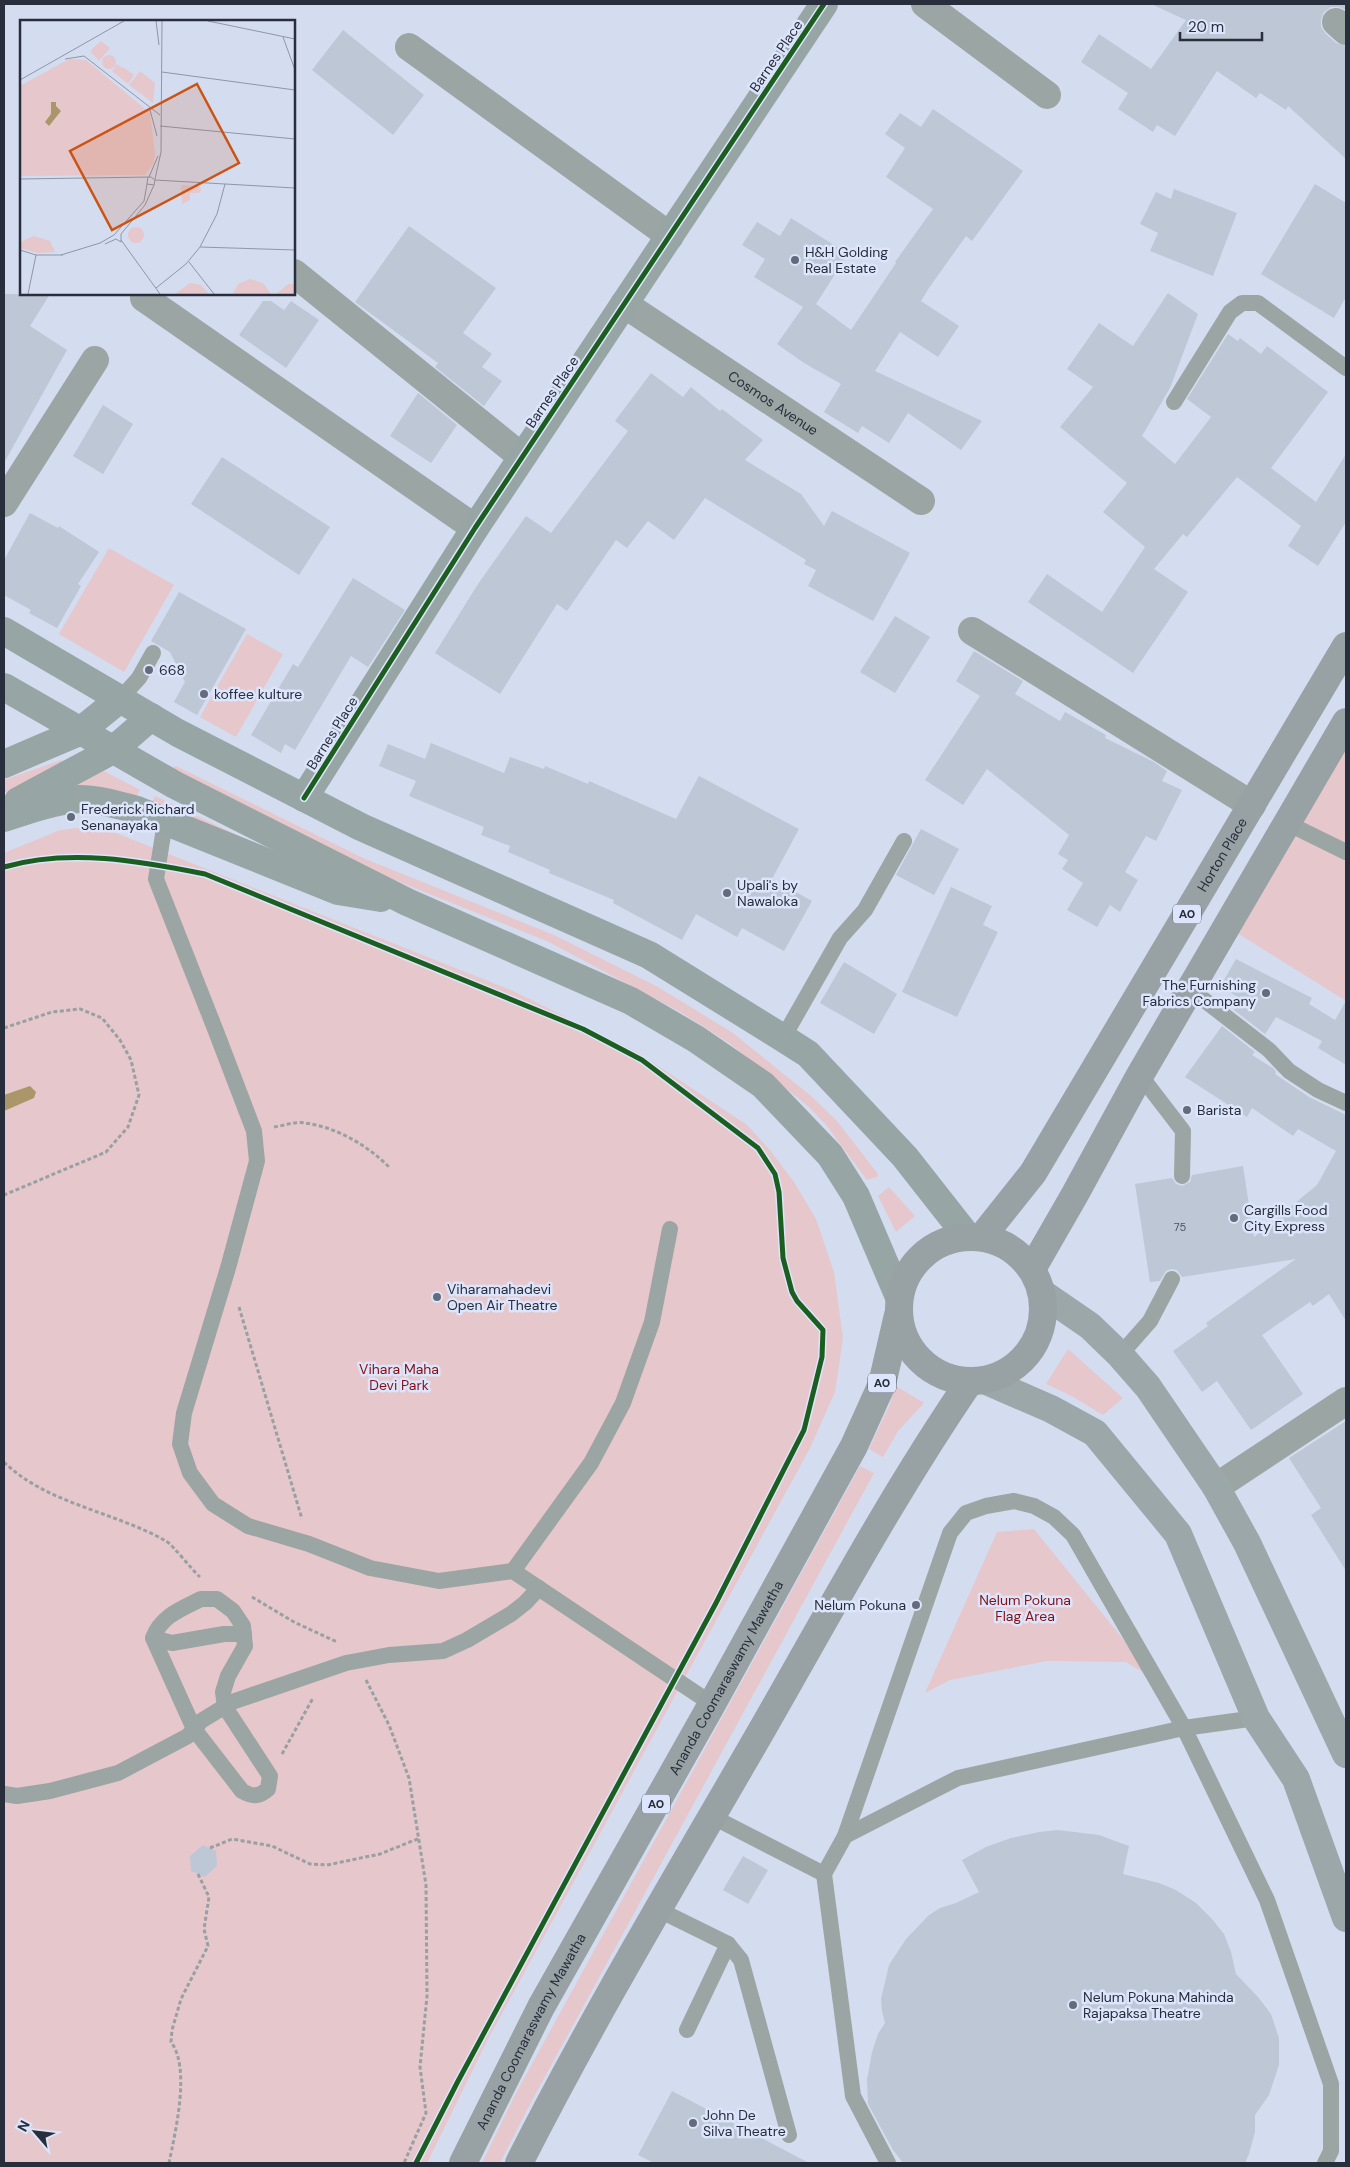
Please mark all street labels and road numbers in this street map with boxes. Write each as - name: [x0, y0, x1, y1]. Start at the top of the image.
- street label: Barnes Place: [745, 17, 807, 95]
- street label: Barnes Place: [521, 353, 583, 431]
- street label: Cosmos Avenue: [725, 367, 822, 439]
- street label: Barnes Place: [302, 693, 362, 773]
- street label: Horton Place: [1193, 814, 1251, 895]
- road number: A0: [1173, 904, 1201, 924]
- road number: A0: [868, 1374, 896, 1392]
- street label: Ananda Coomaraswamy Mawatha: [665, 1577, 787, 1778]
- road number: A0: [642, 1795, 670, 1814]
- street label: Ananda Coomaraswamy Mawatha: [472, 1930, 590, 2133]

